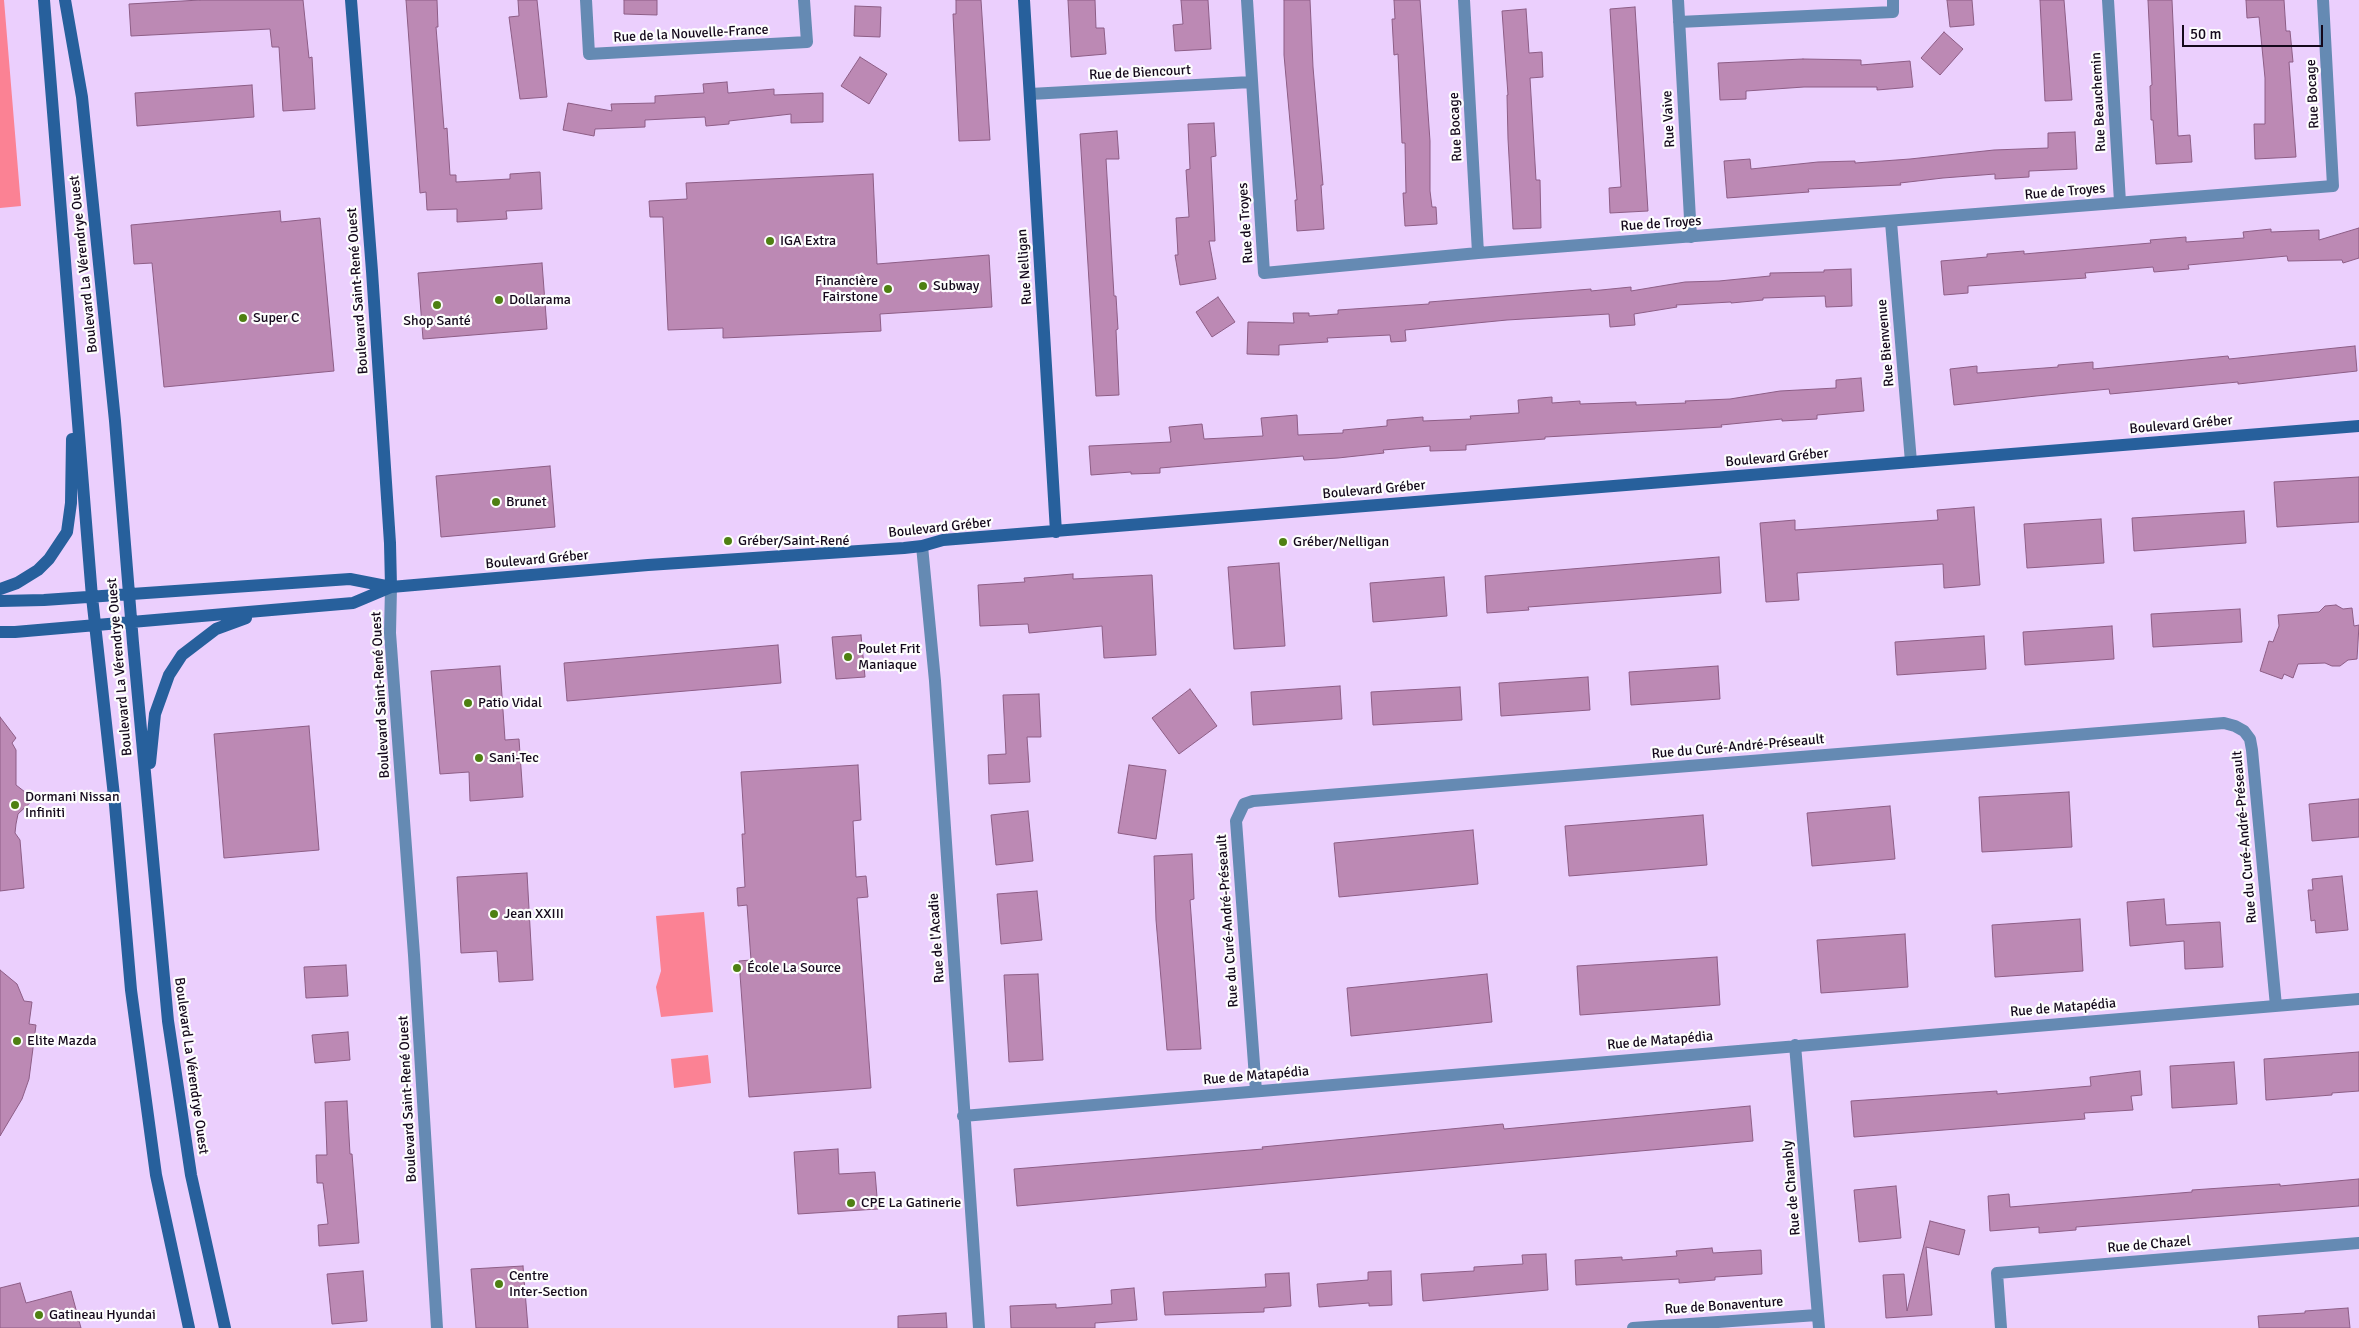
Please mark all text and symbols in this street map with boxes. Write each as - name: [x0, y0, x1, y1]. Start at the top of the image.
- scale bar: [2184, 15, 2325, 47]
- street label: Rue de la Nouvelle-France: [613, 22, 769, 46]
- text: 50 m: [2190, 25, 2221, 43]
- street label: Rue Beauchemin: [2088, 52, 2110, 152]
- street label: Rue Bocage: [2303, 59, 2323, 129]
- street label: Rue de Biencourt: [1089, 62, 1191, 84]
- street label: Rue Vaive: [1659, 90, 1679, 148]
- street label: Rue Bocage: [1446, 92, 1466, 162]
- street label: Boulevard La Vérendrye Ouest: [66, 174, 102, 354]
- street label: Rue de Troyes: [2024, 180, 2106, 204]
- street label: Rue de Troyes: [1235, 182, 1257, 264]
- street label: Boulevard Saint-René Ouest: [344, 207, 372, 375]
- street label: Rue de Troyes: [1620, 213, 1702, 235]
- street label: Rue Nelligan: [1014, 228, 1036, 306]
- place label: IGA Extra: [780, 233, 836, 249]
- marker: IGA Extra: [764, 235, 776, 247]
- place label: Financière Fairstone: [815, 273, 878, 306]
- place label: Subway: [933, 278, 979, 294]
- marker: Subway: [917, 280, 929, 292]
- marker: Financière Fairstone: [882, 283, 894, 295]
- place label: Dollarama: [509, 292, 571, 308]
- marker: Dollarama: [493, 294, 505, 306]
- street label: Rue Bienvenue: [1874, 298, 1898, 388]
- marker: Shop Santé: [431, 299, 443, 311]
- place label: Super C: [253, 310, 300, 326]
- marker: Super C: [237, 312, 249, 324]
- place label: Shop Santé: [403, 313, 471, 329]
- street label: Boulevard Gréber: [2129, 412, 2233, 438]
- street label: Boulevard Gréber: [1725, 445, 1829, 471]
- street label: Boulevard Gréber: [1322, 477, 1426, 503]
- place label: Brunet: [506, 494, 547, 510]
- marker: Brunet: [490, 496, 502, 508]
- street label: Boulevard Gréber: [888, 514, 992, 542]
- place label: Gréber/Saint-René: [738, 533, 850, 549]
- place label: Gréber/Nelligan: [1293, 534, 1389, 550]
- marker: Gréber/Saint-René: [722, 535, 734, 547]
- marker: Gréber/Nelligan: [1277, 536, 1289, 548]
- street label: Boulevard Gréber: [485, 547, 589, 573]
- street label: Boulevard La Vérendrye Ouest: [104, 577, 136, 757]
- street label: Boulevard Saint-René Ouest: [368, 611, 394, 779]
- place label: Poulet Frit Maniaque: [858, 641, 920, 674]
- marker: Poulet Frit Maniaque: [842, 651, 854, 663]
- place label: Patio Vidal: [478, 695, 542, 711]
- marker: Patio Vidal: [462, 697, 474, 709]
- street label: Rue du Curé-André-Préseault: [1651, 731, 1825, 763]
- place label: Sani-Tec: [489, 750, 539, 766]
- street label: Rue du Curé-André-Préseault: [2229, 750, 2261, 924]
- marker: Sani-Tec: [473, 752, 485, 764]
- place label: Dormani Nissan Infiniti: [25, 789, 120, 822]
- marker: Dormani Nissan Infiniti: [9, 799, 21, 811]
- street label: Rue du Curé-André-Préseault: [1214, 834, 1242, 1008]
- street label: Rue de l'Acadie: [925, 892, 949, 984]
- place label: Jean XXIII: [504, 906, 564, 922]
- marker: Jean XXIII: [488, 908, 500, 920]
- place label: École La Source: [747, 960, 841, 976]
- marker: École La Source: [731, 962, 743, 974]
- street label: Boulevard La Vérendrye Ouest: [170, 976, 212, 1156]
- street label: Rue de Matapédia: [2009, 995, 2117, 1021]
- street label: Boulevard Saint-René Ouest: [395, 1015, 421, 1183]
- street label: Rue de Matapédia: [1606, 1028, 1714, 1054]
- place label: Elite Mazda: [27, 1033, 97, 1049]
- marker: Elite Mazda: [11, 1035, 23, 1047]
- street label: Rue de Matapédia: [1202, 1063, 1310, 1089]
- street label: Rue de Chambly: [1779, 1140, 1805, 1236]
- place label: CPE La Gatinerie: [861, 1195, 961, 1211]
- marker: CPE La Gatinerie: [845, 1197, 857, 1209]
- street label: Rue de Chazel: [2107, 1233, 2191, 1257]
- place label: Centre Inter-Section: [509, 1268, 588, 1300]
- marker: Centre Inter-Section: [493, 1278, 505, 1290]
- street label: Rue de Bonaventure: [1664, 1293, 1784, 1319]
- place label: Gatineau Hyundai: [49, 1307, 156, 1323]
- marker: Gatineau Hyundai: [33, 1309, 45, 1321]

